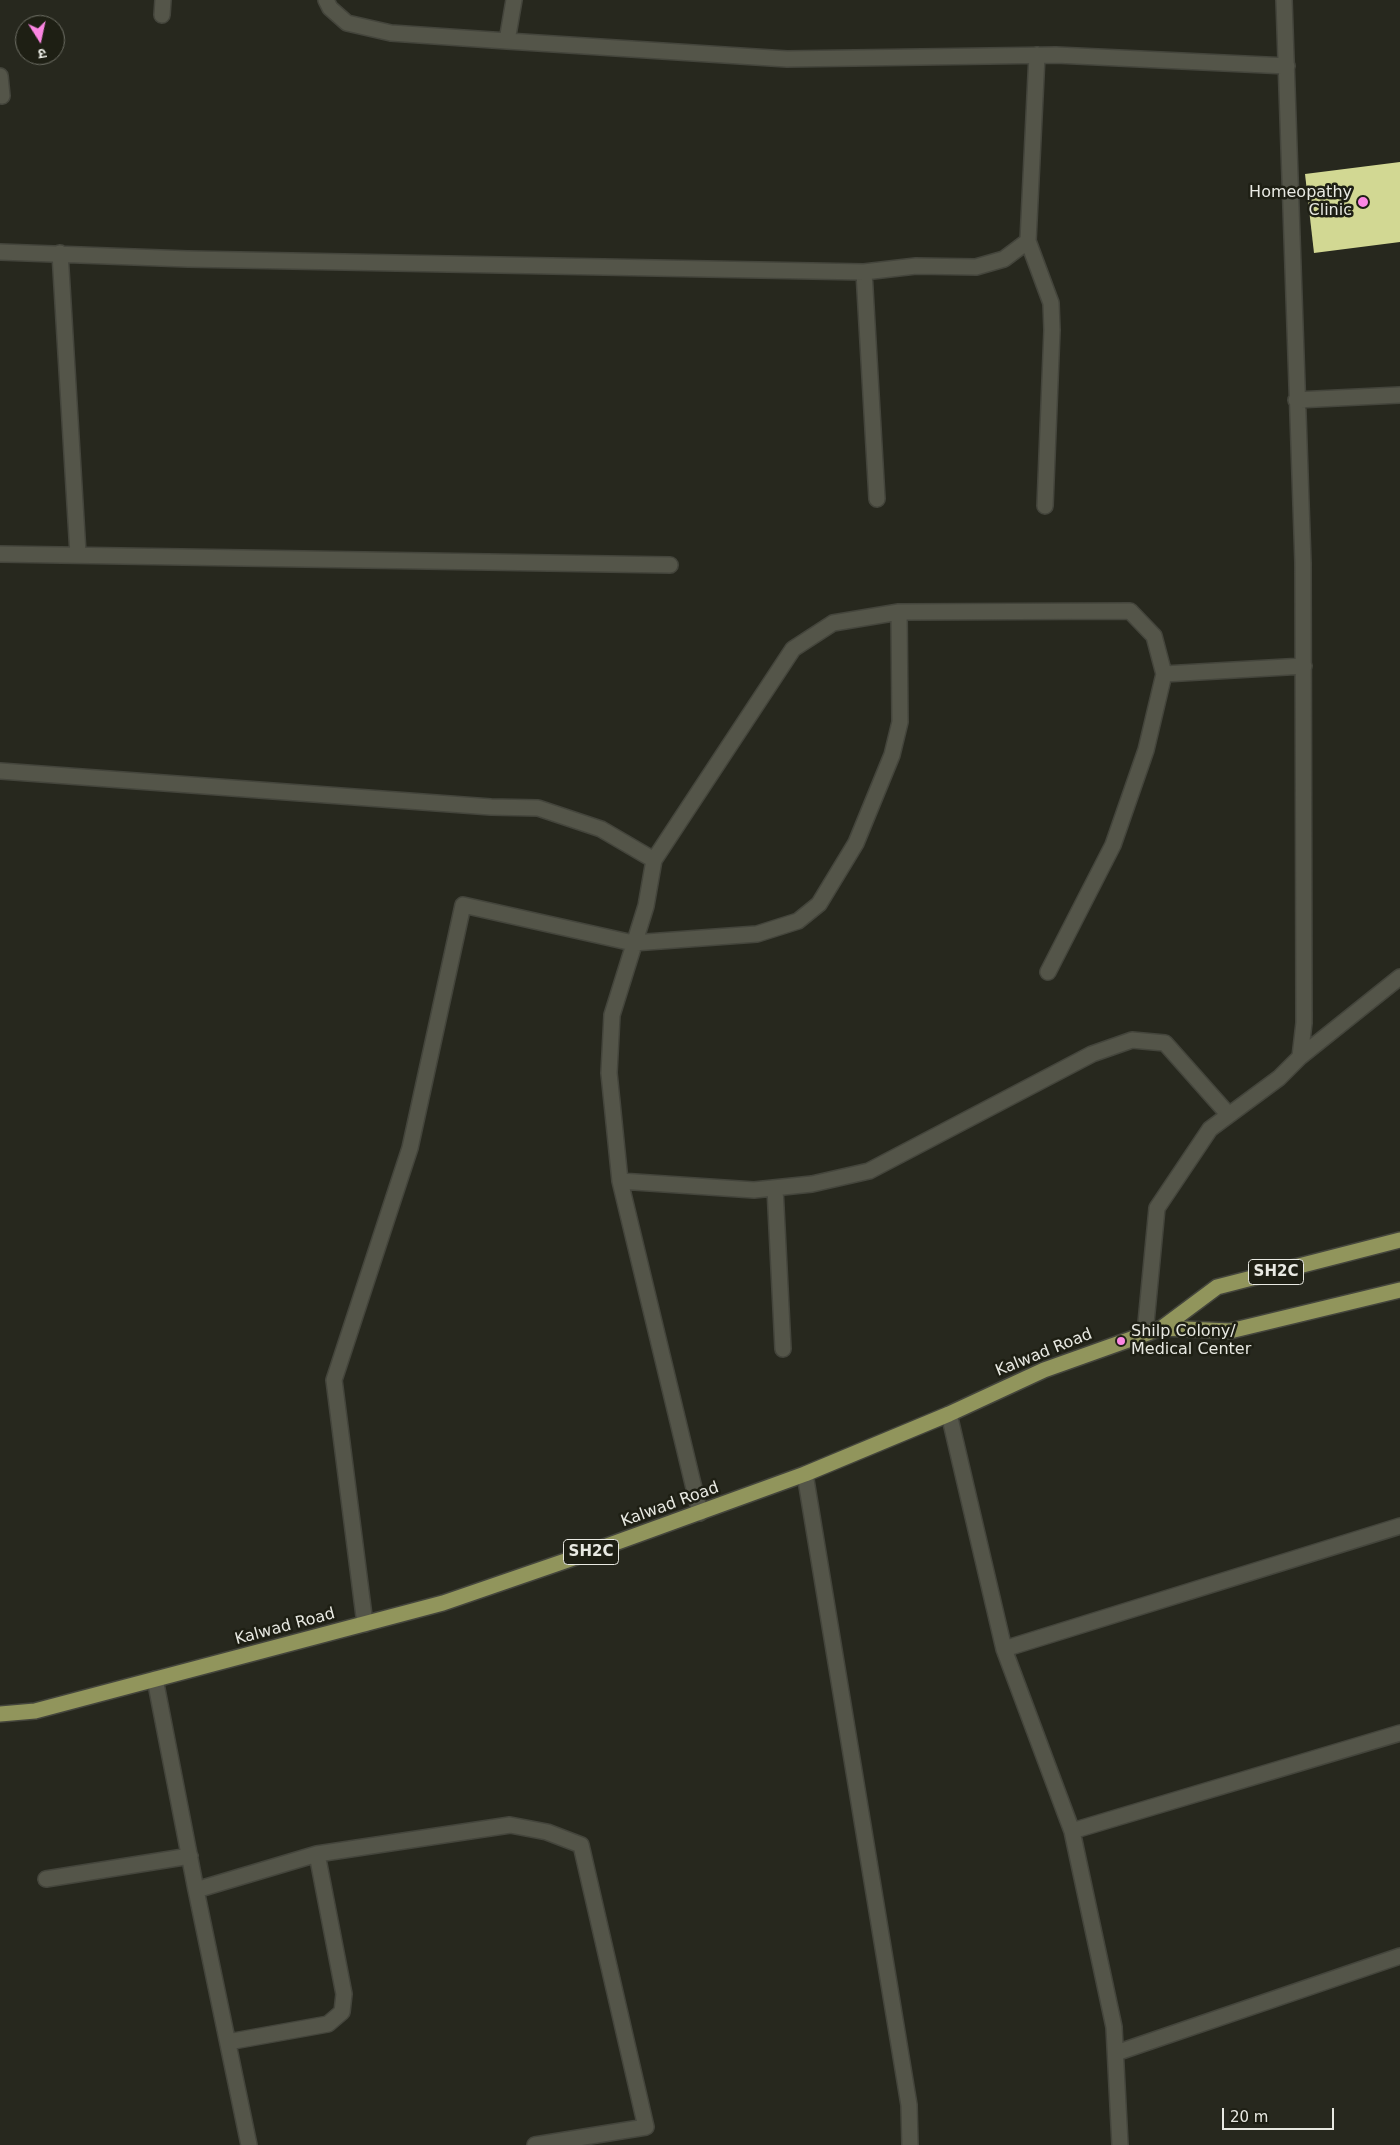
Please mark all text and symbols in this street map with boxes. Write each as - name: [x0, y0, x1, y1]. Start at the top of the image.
- north arrow: [15, 15, 65, 65]
- text: उ: [37, 45, 48, 62]
- place label: Homeopathy Clinic: [1249, 183, 1352, 221]
- marker: Homeopathy Clinic: [1356, 195, 1370, 209]
- road number: SH2C: [1248, 1260, 1304, 1284]
- place label: Shilp Colony/ Medical Center: [1131, 1322, 1251, 1360]
- street label: Kalwad Road: [993, 1325, 1095, 1381]
- marker: Shilp Colony/ Medical Center: [1115, 1335, 1127, 1347]
- street label: Kalwad Road: [618, 1478, 722, 1532]
- road number: SH2C: [564, 1540, 618, 1564]
- street label: Kalwad Road: [233, 1604, 337, 1650]
- scale bar: [1225, 2098, 1338, 2130]
- text: 20 m: [1230, 2108, 1268, 2126]

